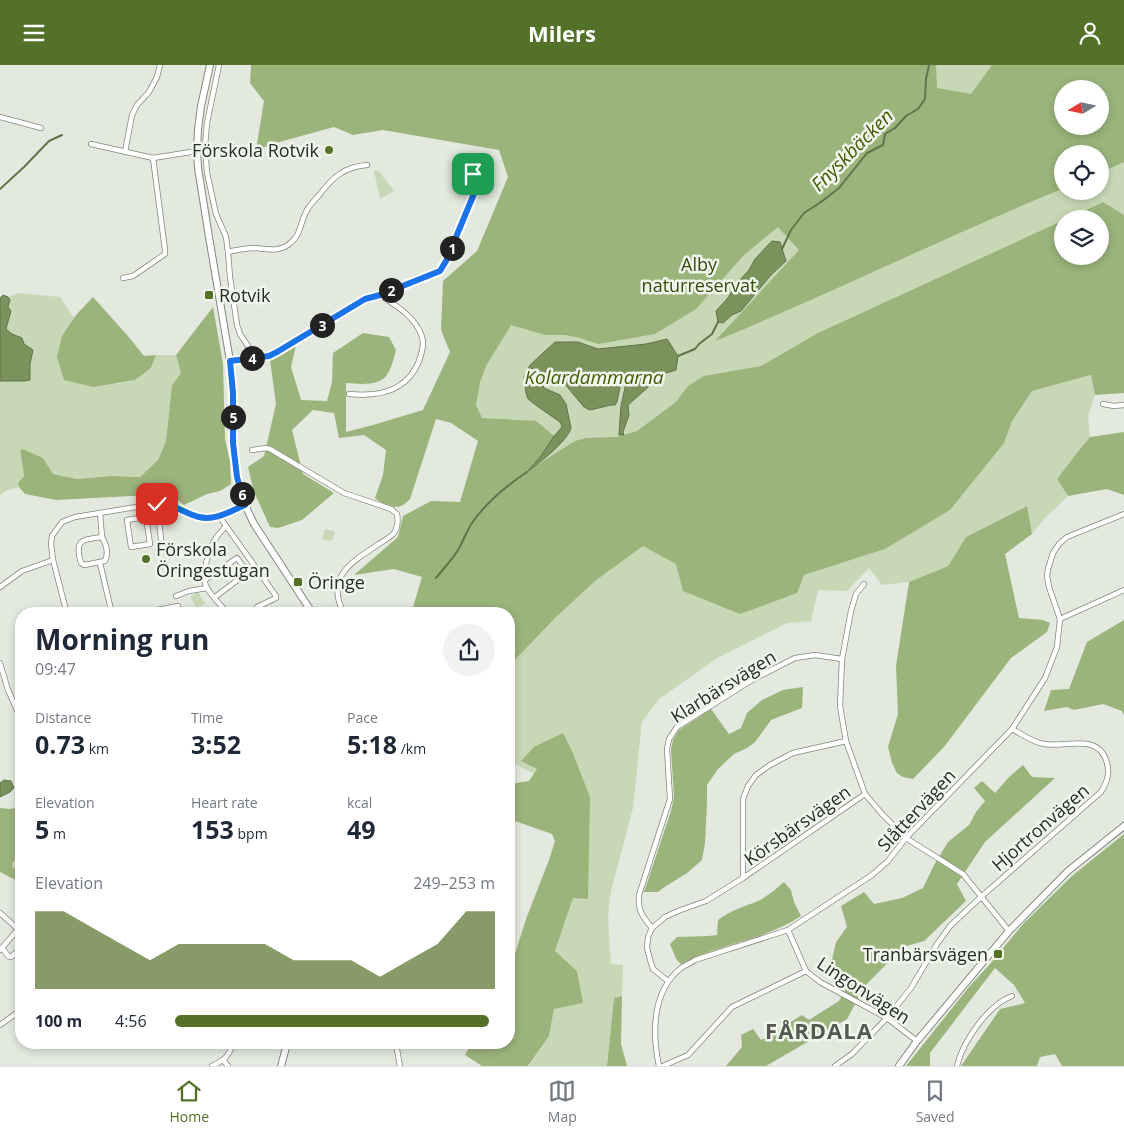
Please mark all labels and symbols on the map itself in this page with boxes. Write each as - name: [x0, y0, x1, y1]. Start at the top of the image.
- north arrow: [1054, 80, 1109, 135]
- water label: Fnyskbäcken: [805, 103, 899, 197]
- place label: Förskola Rotvik: [192, 138, 320, 162]
- marker: Förskola Rotvik: [323, 144, 335, 156]
- pin: [452, 153, 494, 195]
- pin: 1: [440, 235, 464, 261]
- park label: Alby naturreservat: [642, 252, 756, 297]
- pin: 2: [378, 277, 404, 303]
- place label: Rotvik: [219, 283, 271, 307]
- marker: Rotvik: [203, 289, 215, 301]
- pin: 3: [310, 313, 334, 337]
- pin: 4: [240, 345, 264, 371]
- water label: Kolardammarna: [524, 364, 664, 390]
- pin: 5: [220, 405, 246, 429]
- pin: 6: [230, 481, 254, 507]
- pin: [136, 483, 178, 525]
- place label: Förskola Öringestugan: [156, 537, 270, 582]
- marker: Förskola Öringestugan: [140, 553, 152, 565]
- place label: Öringe: [308, 570, 365, 594]
- marker: Öringe: [292, 576, 304, 588]
- street label: Klarbärsvägen: [666, 644, 780, 728]
- street label: Slåttervägen: [872, 764, 960, 856]
- street label: Hjortronvägen: [986, 778, 1094, 876]
- street label: Körsbärsvägen: [739, 779, 855, 871]
- place label: Tranbärsvägen: [863, 942, 988, 966]
- marker: Tranbärsvägen: [992, 948, 1004, 960]
- street label: Lingonvägen: [813, 951, 915, 1029]
- district label: FÅRDALA: [765, 1015, 873, 1045]

